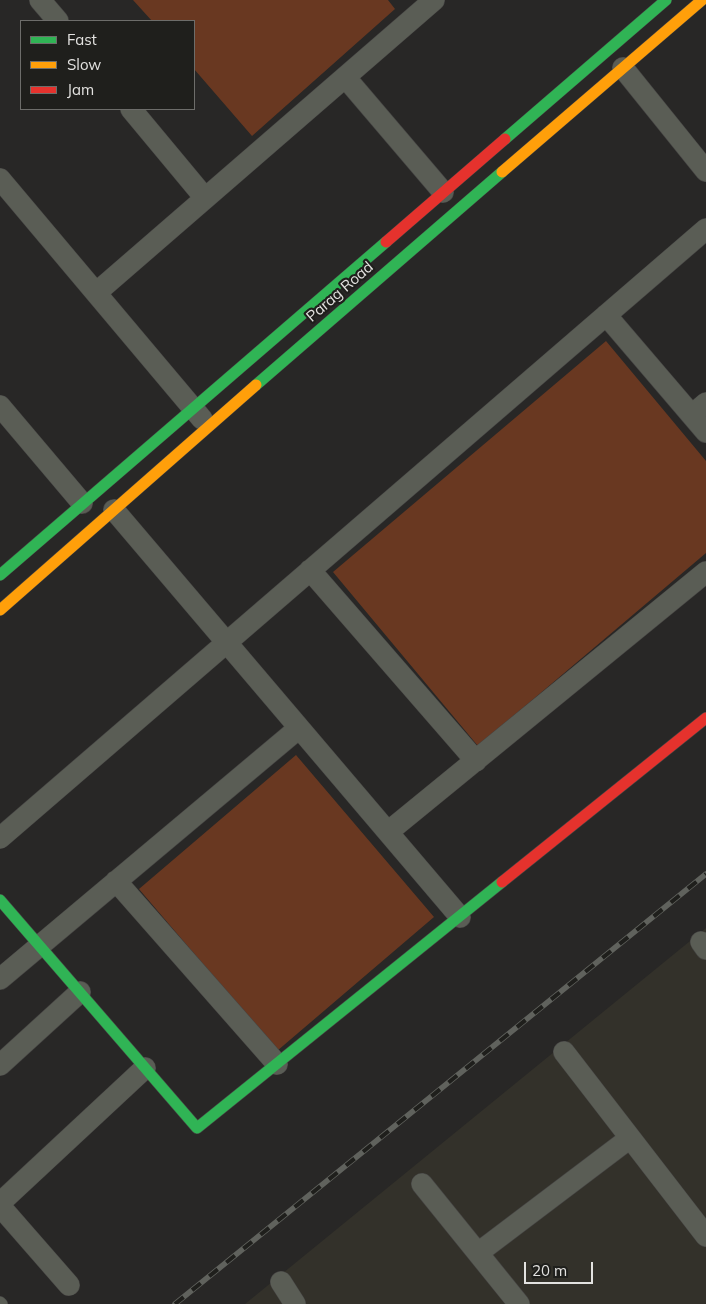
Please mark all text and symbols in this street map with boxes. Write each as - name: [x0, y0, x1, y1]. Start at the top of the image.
- legend: [20, 20, 195, 110]
- text: Fast: [67, 30, 97, 49]
- text: Slow: [67, 55, 101, 74]
- text: Jam: [67, 80, 94, 99]
- street label: Parag Road: [303, 258, 377, 326]
- scale bar: [526, 1252, 595, 1284]
- text: 20 m: [532, 1261, 567, 1280]

